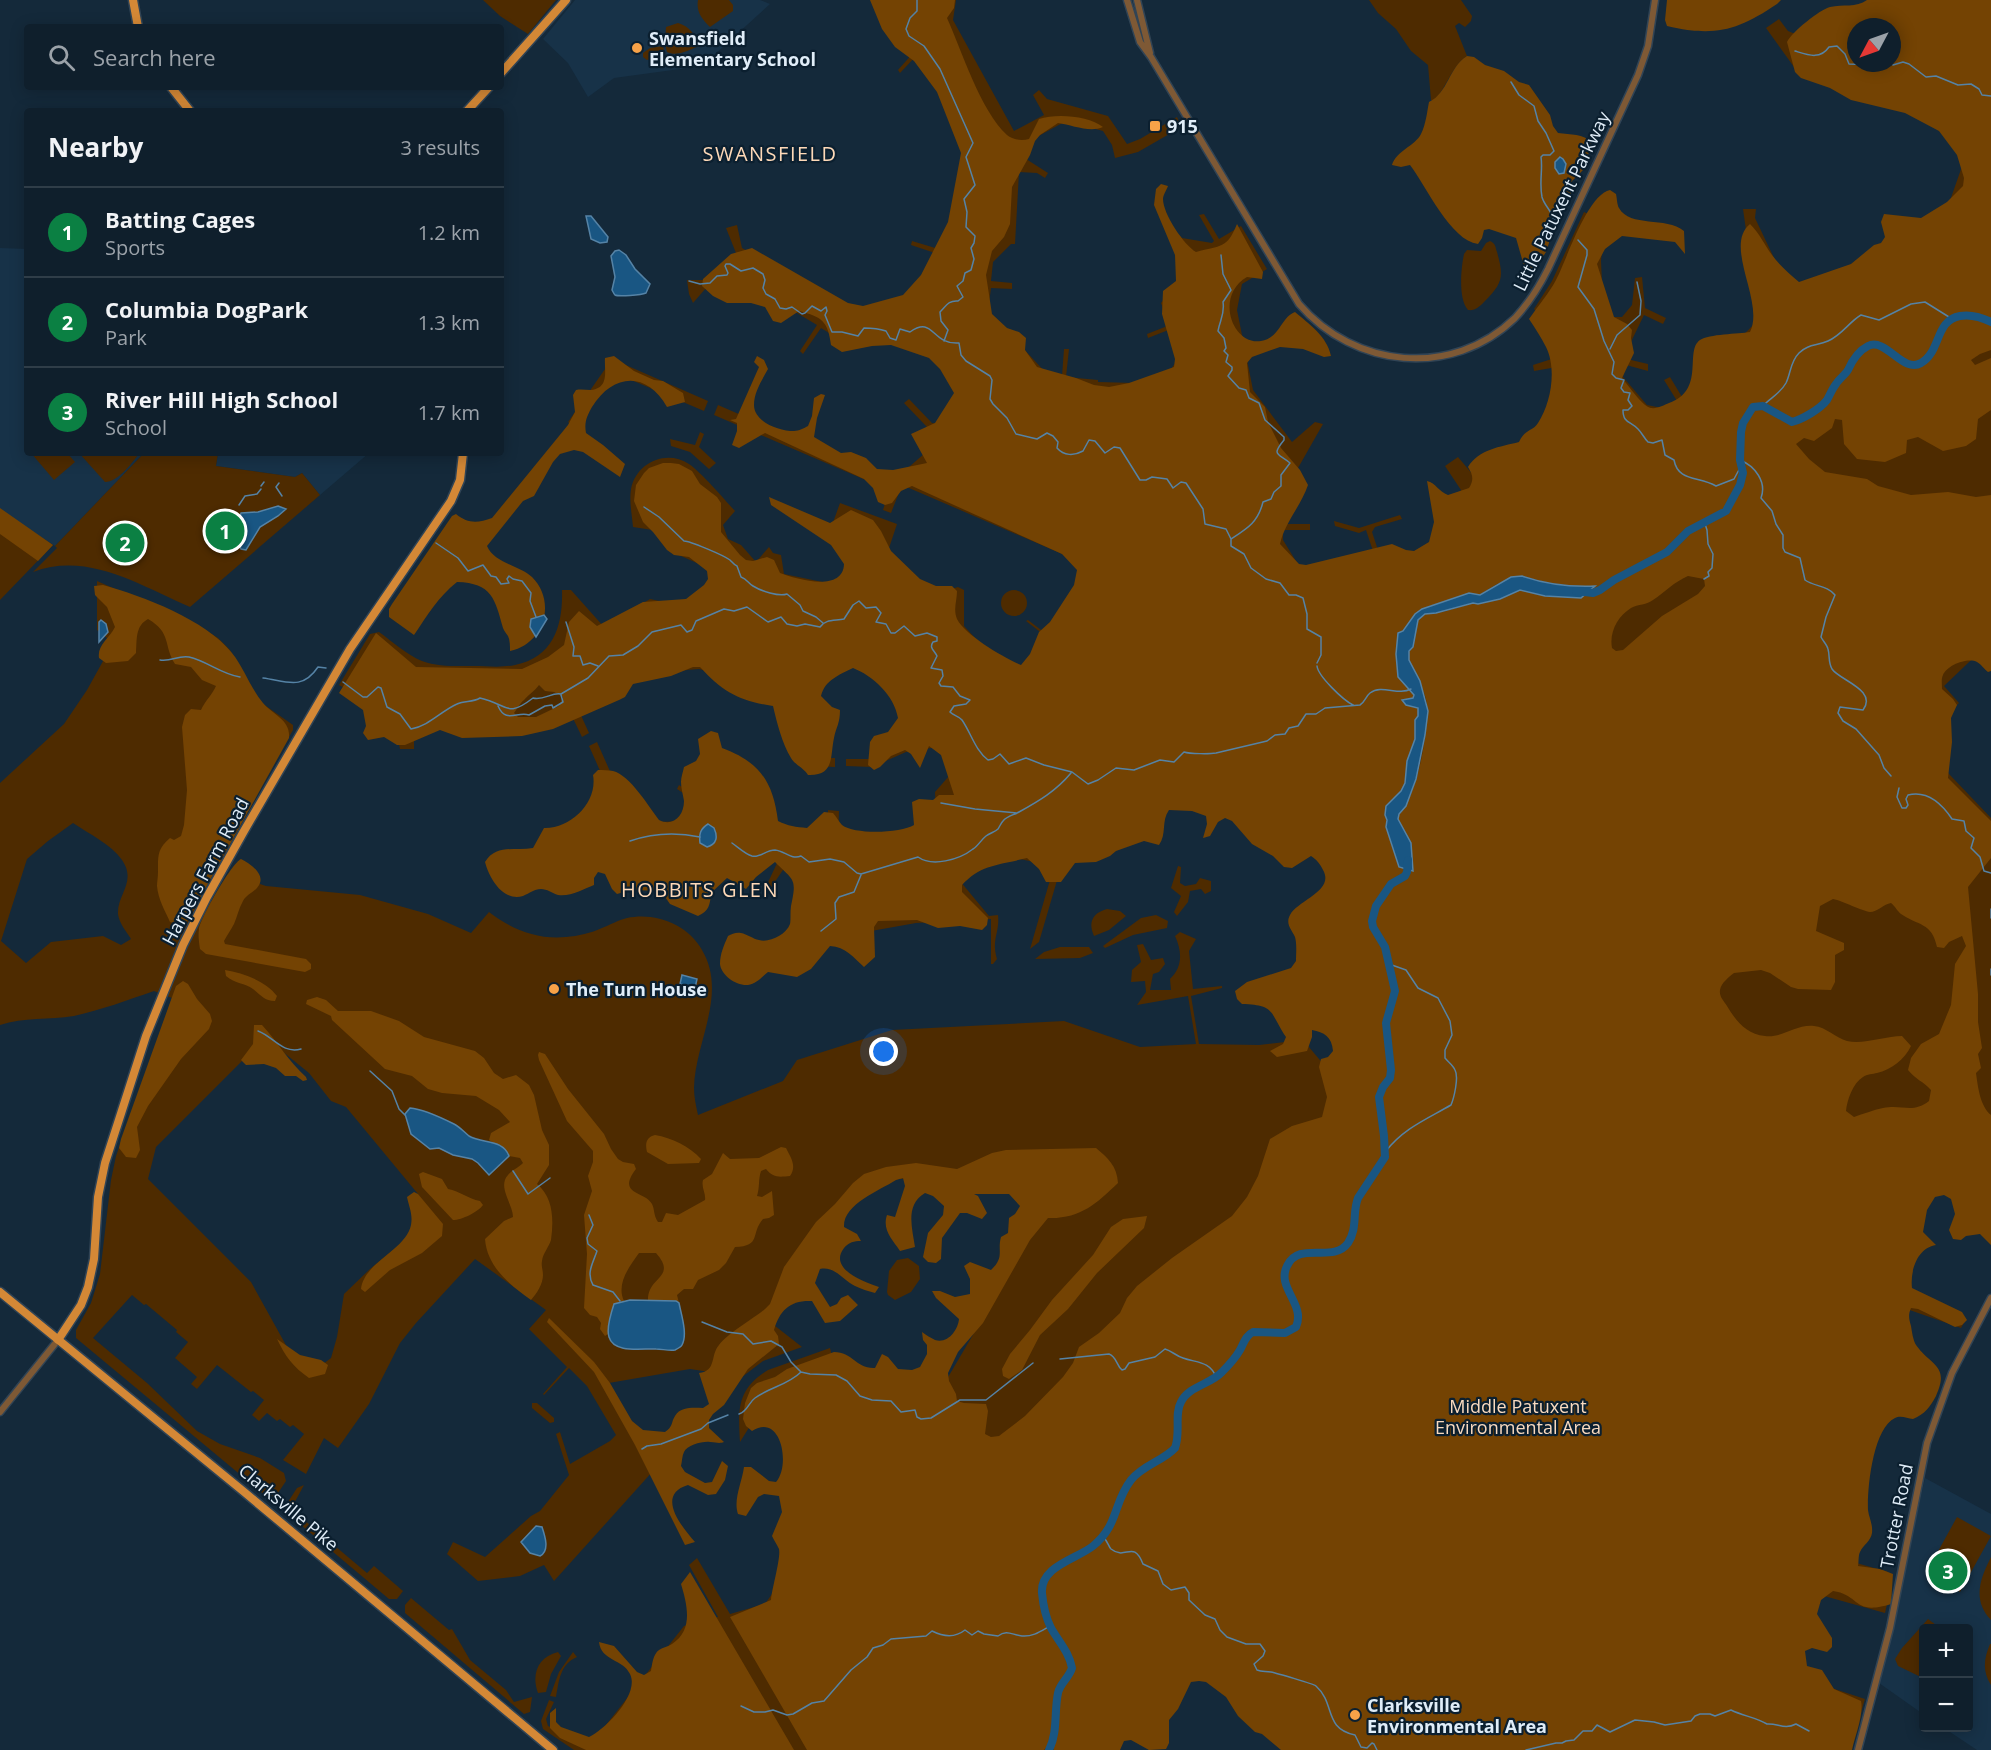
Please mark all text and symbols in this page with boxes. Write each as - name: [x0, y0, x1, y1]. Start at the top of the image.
- north arrow: [1847, 18, 1901, 72]
- search box: [24, 24, 504, 90]
- place label: Swansfield Elementary School: [649, 26, 816, 71]
- icon: search: [45, 41, 78, 74]
- marker: Swansfield Elementary School: [630, 41, 644, 55]
- text: Search here: [93, 42, 216, 72]
- street label: Little Patuxent Parkway: [1507, 106, 1615, 295]
- place label: 915: [1167, 114, 1198, 138]
- marker: 915: [1148, 119, 1162, 133]
- text: Nearby: [48, 129, 143, 165]
- text: 3 results: [400, 134, 480, 161]
- district label: SWANSFIELD: [702, 140, 838, 167]
- text: Batting Cages: [105, 204, 255, 234]
- text: 1: [62, 219, 73, 246]
- text: 1.2 km: [418, 219, 480, 246]
- text: Sports: [105, 234, 165, 261]
- text: Columbia DogPark: [105, 294, 308, 324]
- text: 2: [62, 309, 73, 336]
- text: 1.3 km: [418, 309, 480, 336]
- text: Park: [105, 324, 147, 351]
- text: River Hill High School: [105, 384, 338, 414]
- text: 3: [62, 399, 73, 426]
- text: 1.7 km: [418, 399, 480, 426]
- text: School: [105, 414, 167, 441]
- pin: 1: [206, 508, 244, 554]
- pin: 2: [106, 520, 144, 566]
- street label: Harpers Farm Road: [156, 793, 254, 949]
- district label: HOBBITS GLEN: [621, 876, 779, 903]
- place label: The Turn House: [566, 977, 707, 1001]
- marker: The Turn House: [547, 982, 561, 996]
- your location: [869, 1037, 898, 1066]
- park label: Middle Patuxent Environmental Area: [1435, 1394, 1601, 1439]
- street label: Clarksville Pike: [234, 1458, 344, 1556]
- street label: Trotter Road: [1874, 1462, 1918, 1570]
- pin: 3: [1928, 1548, 1968, 1594]
- map controls: [1919, 1624, 1973, 1732]
- button: +: [1919, 1624, 1973, 1678]
- button: −: [1919, 1678, 1973, 1732]
- place label: Clarksville Environmental Area: [1367, 1693, 1547, 1738]
- marker: Clarksville Environmental Area: [1348, 1708, 1362, 1722]

